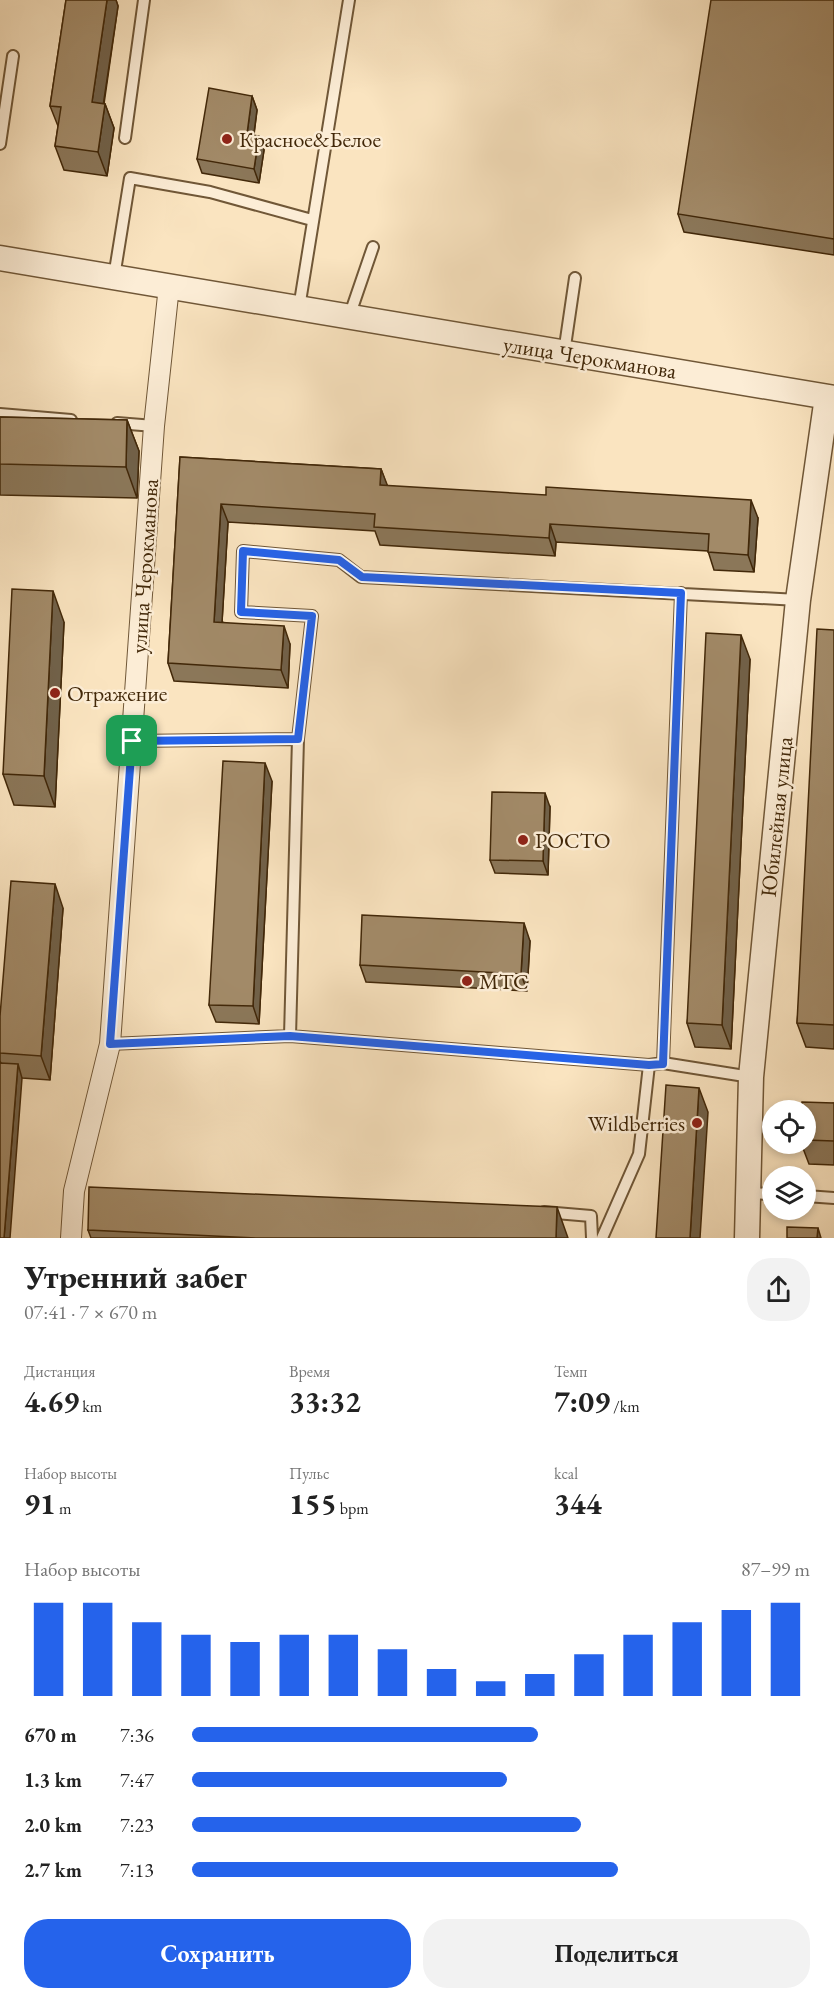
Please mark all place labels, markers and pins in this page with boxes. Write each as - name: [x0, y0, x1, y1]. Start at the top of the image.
- place label: Красное&Белое: [239, 125, 381, 154]
- marker: Красное&Белое: [220, 132, 234, 146]
- place label: Отражение: [67, 679, 168, 708]
- marker: Отражение: [48, 686, 62, 700]
- pin: [106, 715, 157, 766]
- place label: РОСТО: [535, 826, 611, 855]
- marker: РОСТО: [516, 833, 530, 847]
- place label: МТС: [479, 967, 529, 996]
- marker: МТС: [460, 974, 474, 988]
- place label: Wildberries: [588, 1109, 685, 1138]
- marker: Wildberries: [690, 1116, 704, 1130]

